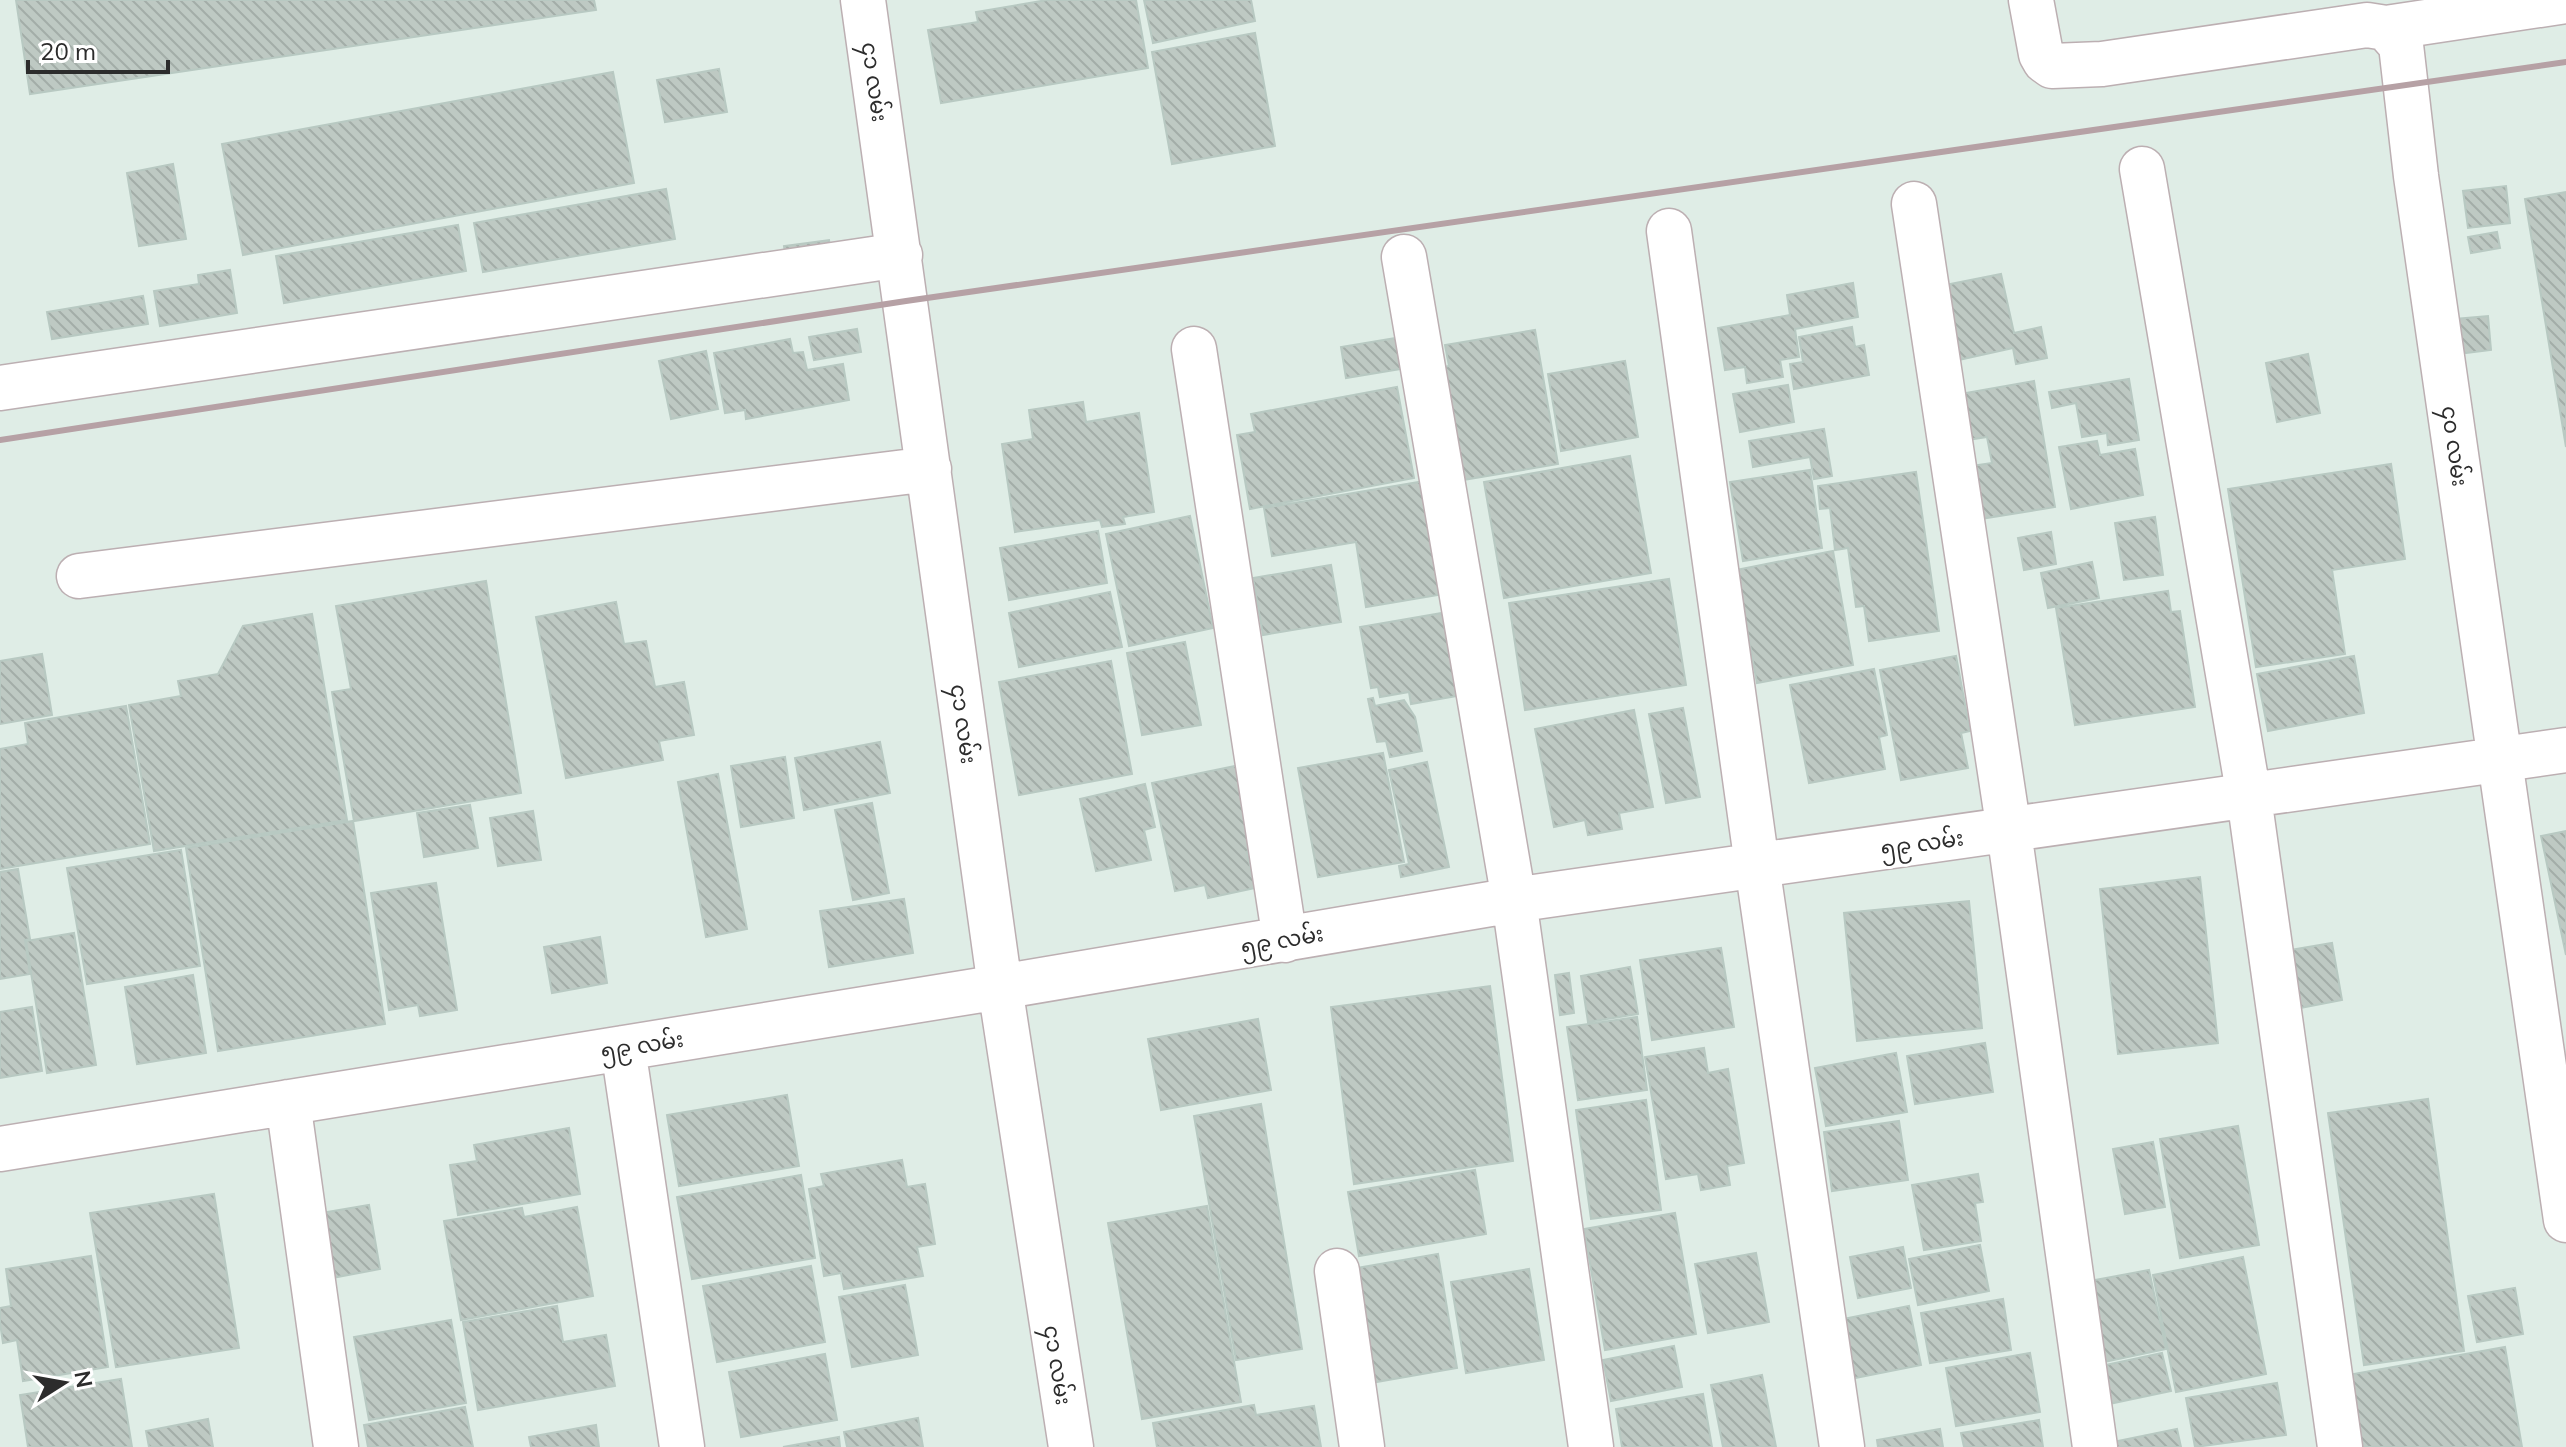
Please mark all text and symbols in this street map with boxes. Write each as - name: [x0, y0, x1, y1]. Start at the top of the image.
- scale bar: [28, 24, 168, 74]
- text: 20 m: [40, 36, 96, 66]
- street label: ၄၁ လမ်း: [852, 40, 895, 124]
- street label: ၄၀ လမ်း: [2432, 404, 2475, 489]
- street label: ၄၁ လမ်း: [941, 682, 984, 766]
- street label: ၅၉ လမ်း: [1878, 822, 1966, 867]
- street label: ၅၉ လမ်း: [1238, 918, 1326, 965]
- street label: ၅၉ လမ်း: [598, 1024, 686, 1069]
- street label: ၄၁ လမ်း: [1034, 1323, 1079, 1407]
- north arrow: [24, 1343, 104, 1423]
- text: N: [68, 1368, 99, 1390]

